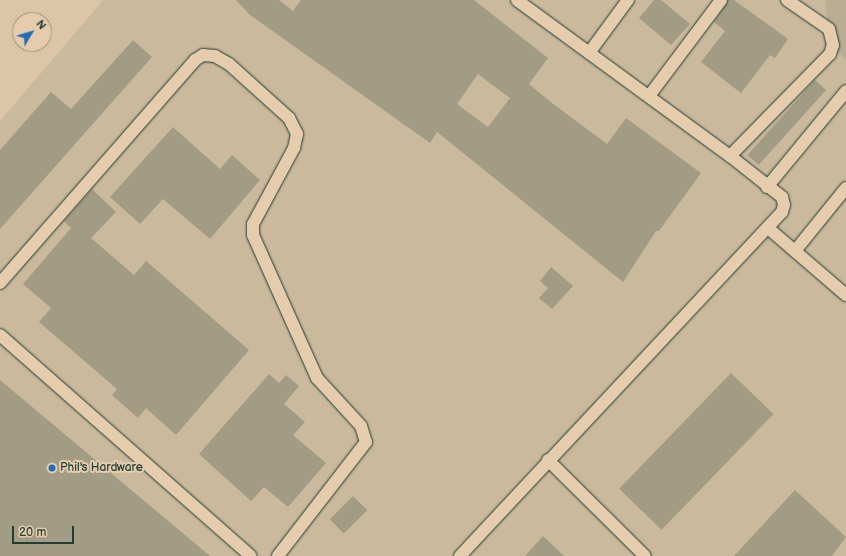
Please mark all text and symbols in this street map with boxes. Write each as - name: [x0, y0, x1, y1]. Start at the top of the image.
- north arrow: [12, 12, 52, 52]
- text: N: [33, 18, 49, 32]
- place label: Phil's Hardware: [60, 461, 143, 475]
- marker: Phil's Hardware: [47, 463, 57, 473]
- scale bar: [14, 518, 76, 544]
- text: 20 m: [19, 525, 46, 540]

